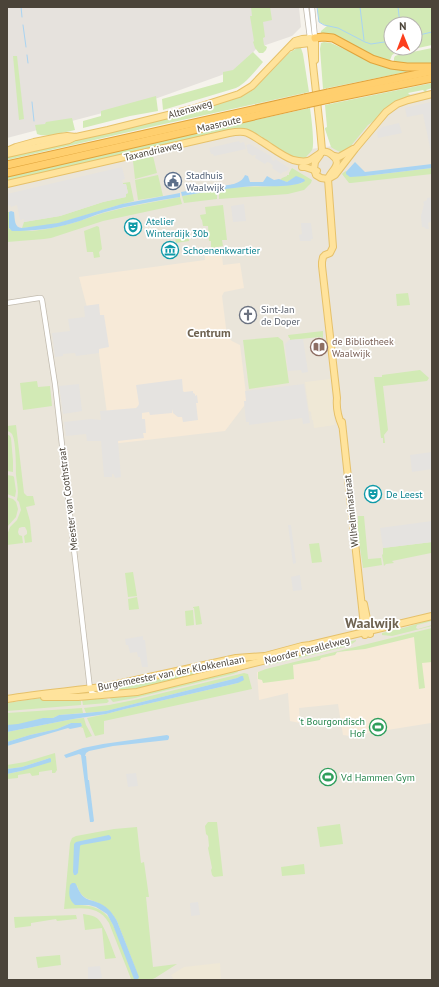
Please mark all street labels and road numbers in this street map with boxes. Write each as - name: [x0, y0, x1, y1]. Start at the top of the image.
- street label: Altenaweg: [167, 97, 213, 121]
- street label: Maasroute: [196, 113, 242, 135]
- street label: Taxandriaweg: [123, 138, 183, 164]
- street label: Meester van Coothstraat: [55, 446, 81, 551]
- street label: Wilhelminastraat: [341, 473, 361, 548]
- street label: Noorder Parallelweg: [263, 633, 351, 667]
- street label: Burgemeester van der Klokkenlaan: [97, 652, 245, 694]

